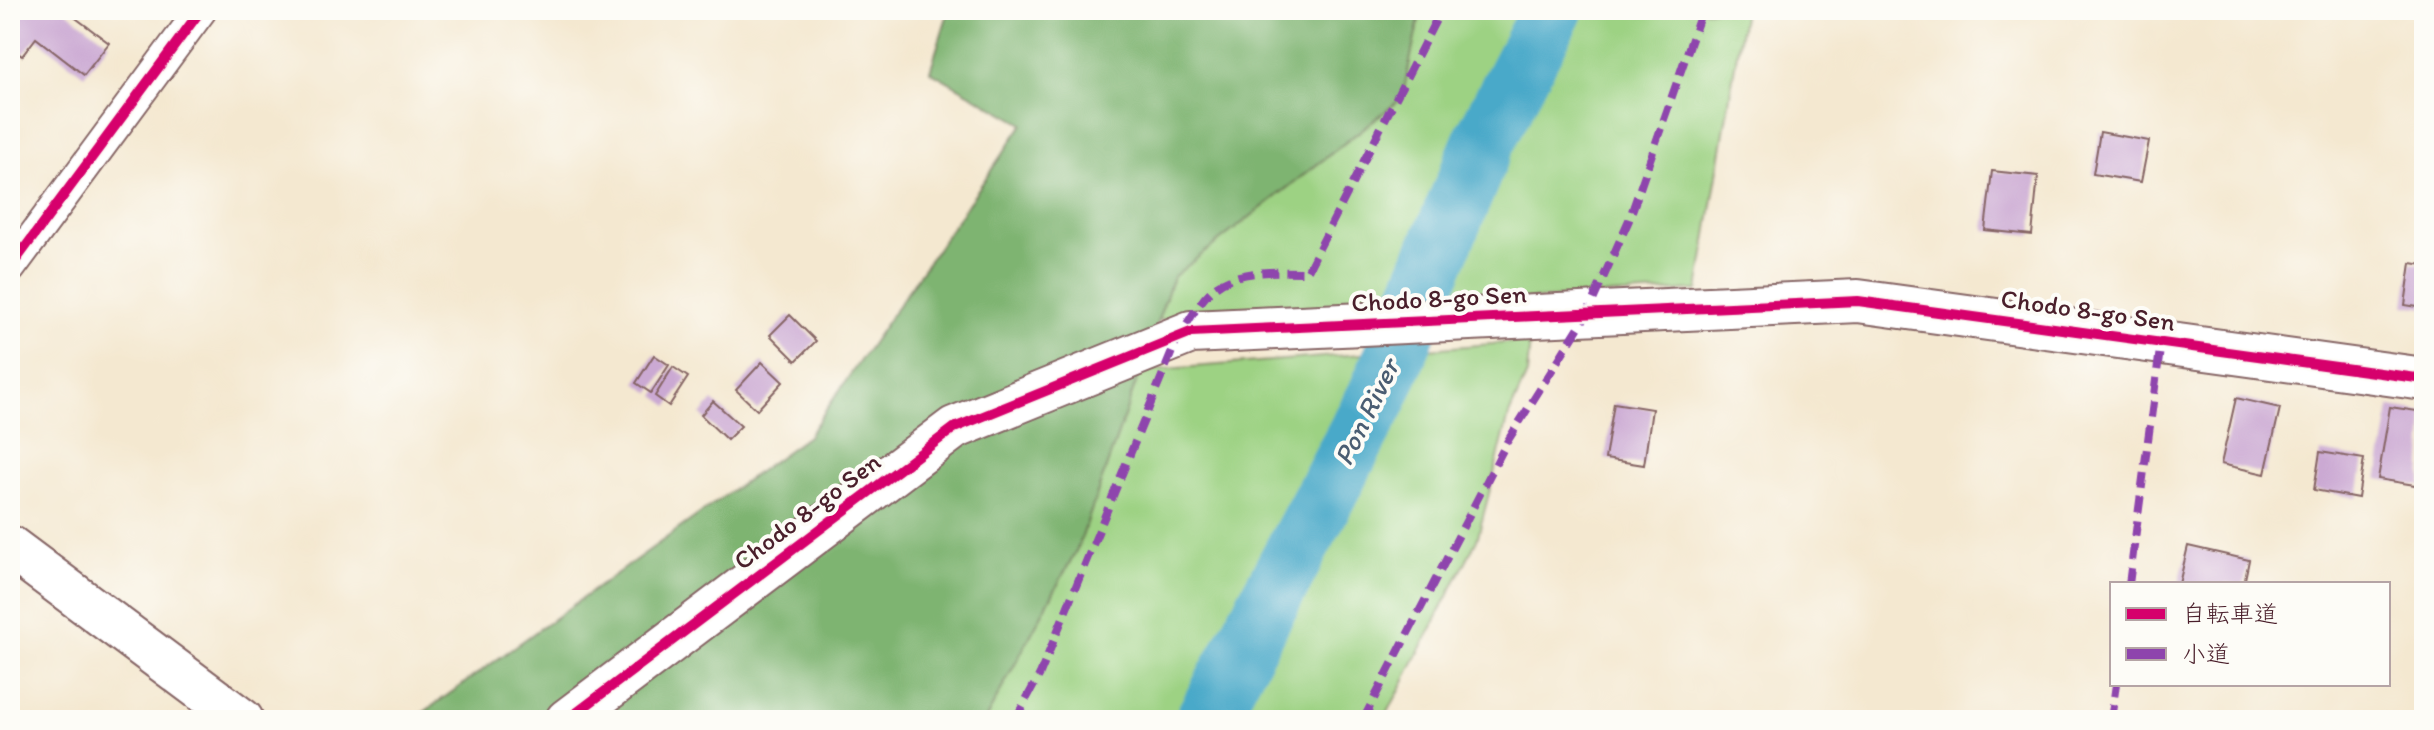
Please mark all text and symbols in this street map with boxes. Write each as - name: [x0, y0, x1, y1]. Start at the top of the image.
- street label: Chodo 8-go Sen: [1350, 277, 1528, 319]
- street label: Chodo 8-go Sen: [1999, 282, 2178, 338]
- water label: Pon River: [1326, 351, 1407, 471]
- street label: Chodo 8-go Sen: [727, 445, 887, 577]
- legend: [2110, 582, 2390, 686]
- text: 自転車道: [2182, 599, 2278, 628]
- text: 小道: [2182, 639, 2230, 668]

